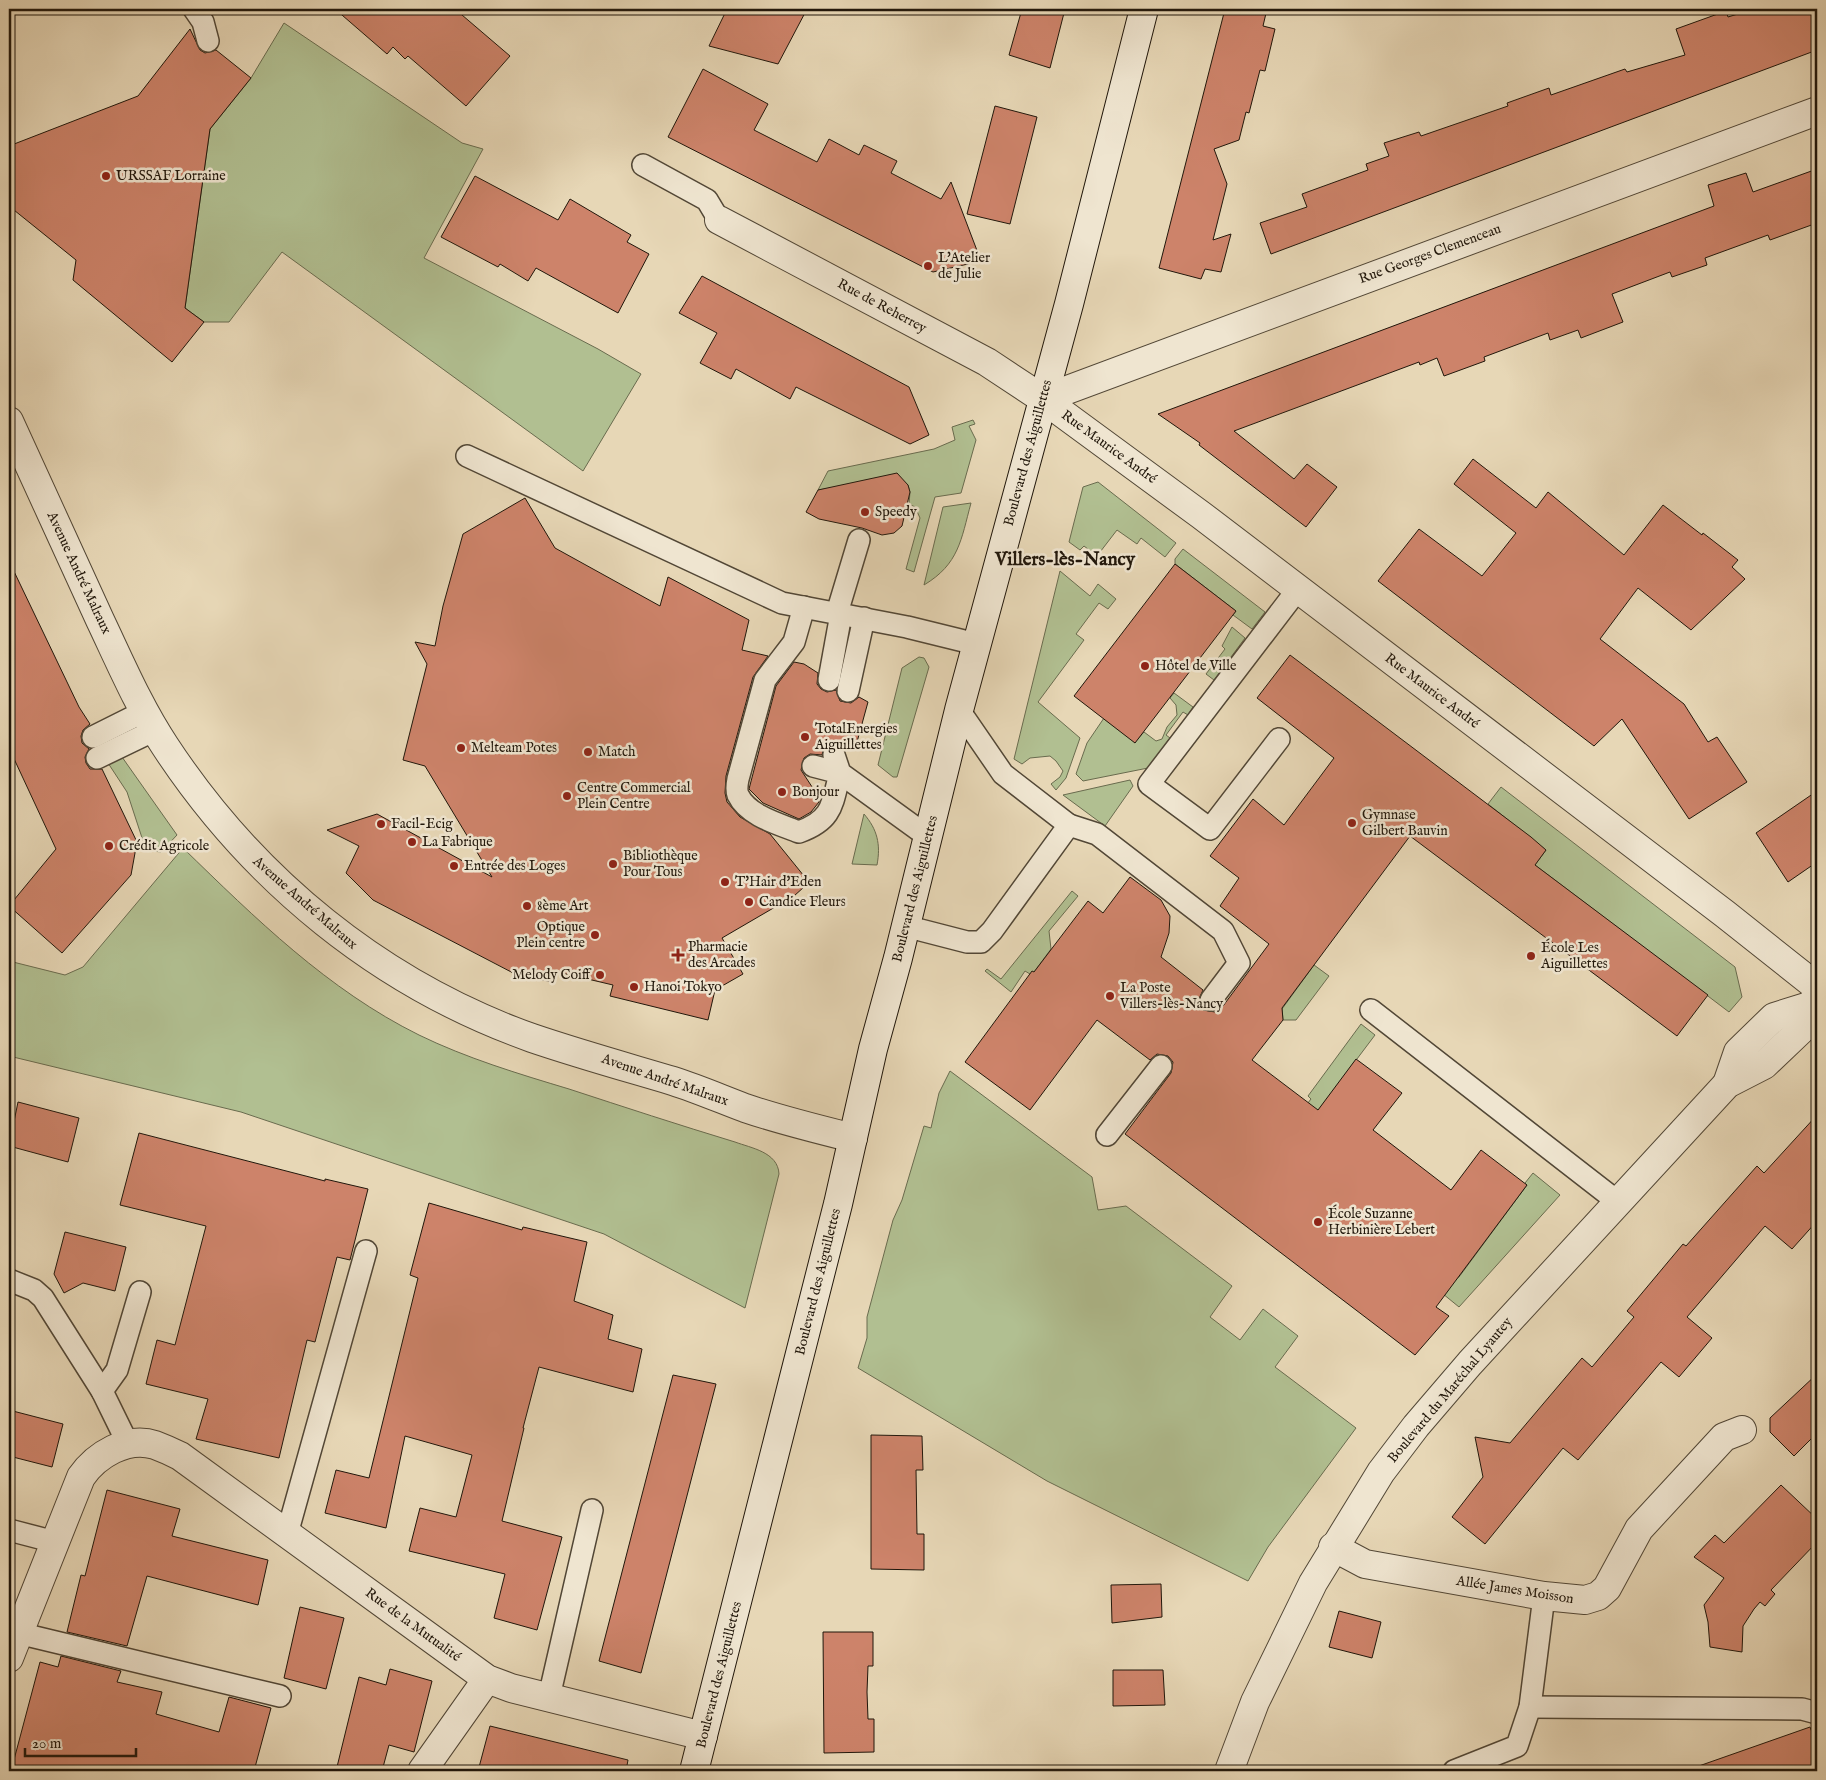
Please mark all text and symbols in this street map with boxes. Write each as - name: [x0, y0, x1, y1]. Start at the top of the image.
- place label: URSSAF Lorraine: [116, 167, 226, 185]
- marker: URSSAF Lorraine: [100, 170, 112, 182]
- street label: Rue Georges Clemenceau: [1356, 220, 1504, 288]
- place label: L'Atelier de Julie: [938, 249, 990, 283]
- marker: L'Atelier de Julie: [922, 260, 934, 272]
- street label: Rue de Reherrey: [834, 275, 930, 337]
- street label: Boulevard des Aiguillettes: [1000, 378, 1056, 528]
- street label: Rue Maurice André: [1058, 406, 1161, 488]
- place label: Speedy: [875, 503, 917, 521]
- marker: Speedy: [859, 506, 871, 518]
- street label: Avenue André Malraux: [42, 508, 115, 637]
- district label: Villers-lès-Nancy: [994, 548, 1136, 572]
- street label: Rue Maurice André: [1381, 649, 1483, 733]
- place label: Hôtel de Ville: [1155, 657, 1237, 675]
- marker: Hôtel de Ville: [1139, 660, 1151, 672]
- place label: TotalEnergies Aiguillettes: [814, 720, 898, 754]
- marker: TotalEnergies Aiguillettes: [799, 731, 811, 743]
- place label: Melteam Potes: [471, 739, 557, 757]
- marker: Melteam Potes: [455, 742, 467, 754]
- place label: Match: [598, 743, 636, 761]
- marker: Match: [582, 746, 594, 758]
- place label: Centre Commercial Plein Centre: [577, 779, 691, 813]
- place label: Bonjour: [792, 783, 839, 801]
- marker: Bonjour: [776, 786, 788, 798]
- marker: Centre Commercial Plein Centre: [561, 790, 573, 802]
- place label: Gymnase Gilbert Bauvin: [1362, 806, 1448, 840]
- street label: Boulevard des Aiguillettes: [888, 814, 942, 964]
- place label: Facil-Ecig: [391, 815, 453, 833]
- marker: Gymnase Gilbert Bauvin: [1346, 817, 1358, 829]
- marker: Facil-Ecig: [375, 818, 387, 830]
- place label: La Fabrique: [422, 833, 493, 851]
- marker: La Fabrique: [406, 836, 418, 848]
- place label: Crédit Agricole: [119, 837, 210, 855]
- marker: Crédit Agricole: [103, 840, 115, 852]
- place label: Bibliothèque Pour Tous: [623, 847, 698, 881]
- street label: Avenue André Malraux: [248, 852, 361, 954]
- place label: Entrée des Loges: [464, 857, 565, 875]
- marker: Bibliothèque Pour Tous: [607, 858, 619, 870]
- marker: Entrée des Loges: [448, 860, 460, 872]
- place label: T'Hair d'Eden: [735, 873, 822, 891]
- marker: T'Hair d'Eden: [719, 876, 731, 888]
- place label: Candice Fleurs: [759, 893, 846, 911]
- marker: Candice Fleurs: [743, 896, 755, 908]
- place label: 8ème Art: [537, 897, 589, 915]
- marker: 8ème Art: [521, 900, 533, 912]
- place label: Optique Plein centre: [516, 918, 586, 952]
- marker: Optique Plein centre: [589, 929, 601, 941]
- place label: Pharmacie des Arcades: [688, 938, 755, 972]
- place label: École Les Aiguillettes: [1540, 938, 1608, 973]
- marker: Pharmacie des Arcades: [672, 949, 684, 961]
- marker: École Les Aiguillettes: [1525, 950, 1537, 962]
- place label: Melody Coiff: [512, 966, 592, 984]
- marker: Melody Coiff: [594, 969, 606, 981]
- place label: Hanoi Tokyo: [644, 978, 722, 996]
- place label: La Poste Villers-lès-Nancy: [1119, 979, 1223, 1013]
- marker: Hanoi Tokyo: [628, 981, 640, 993]
- marker: La Poste Villers-lès-Nancy: [1104, 990, 1116, 1002]
- street label: Avenue André Malraux: [598, 1049, 731, 1110]
- place label: École Suzanne Herbinière Lebert: [1328, 1204, 1435, 1239]
- street label: Boulevard des Aiguillettes: [791, 1207, 845, 1357]
- marker: École Suzanne Herbinière Lebert: [1312, 1216, 1324, 1228]
- street label: Boulevard du Maréchal Lyautey: [1384, 1313, 1516, 1467]
- street label: Allée James Moisson: [1454, 1572, 1576, 1608]
- street label: Rue de la Mutualité: [361, 1584, 465, 1666]
- street label: Boulevard des Aiguillettes: [692, 1600, 746, 1750]
- scale bar: [25, 1725, 136, 1757]
- text: 20 m: [32, 1734, 62, 1753]

